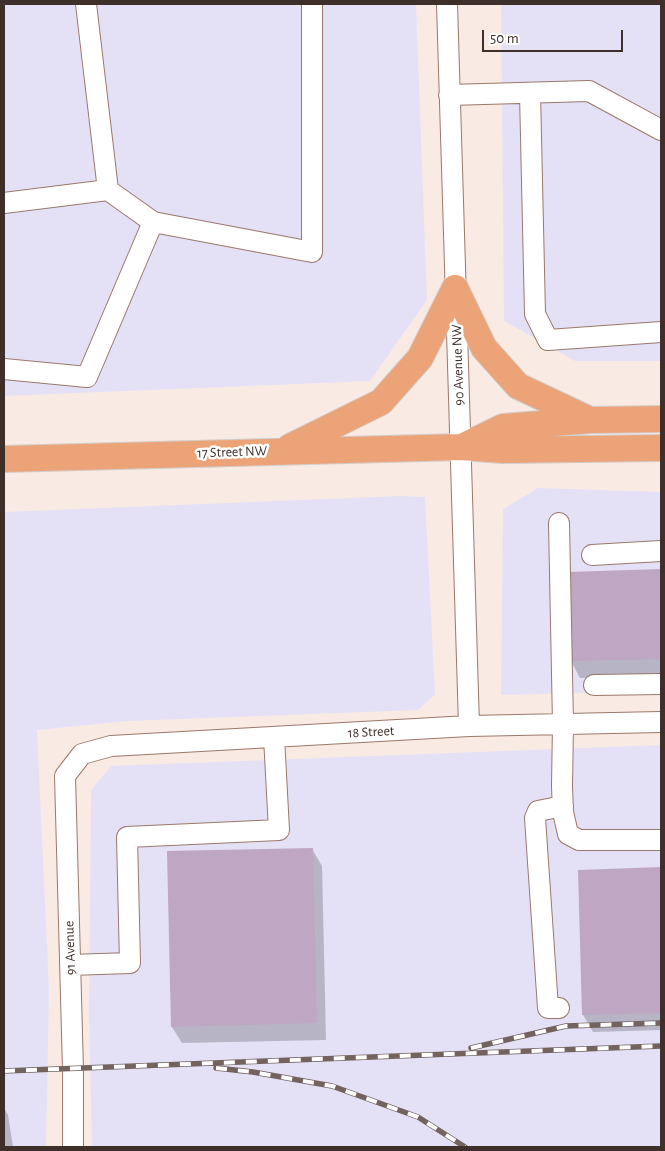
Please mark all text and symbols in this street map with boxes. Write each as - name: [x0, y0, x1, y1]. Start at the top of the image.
- scale bar: [485, 20, 626, 52]
- text: 50 m: [490, 31, 519, 46]
- street label: 90 Avenue NW: [448, 324, 468, 406]
- street label: 17 Street NW: [197, 442, 267, 462]
- street label: 18 Street: [347, 722, 395, 742]
- street label: 91 Avenue: [61, 920, 79, 976]

